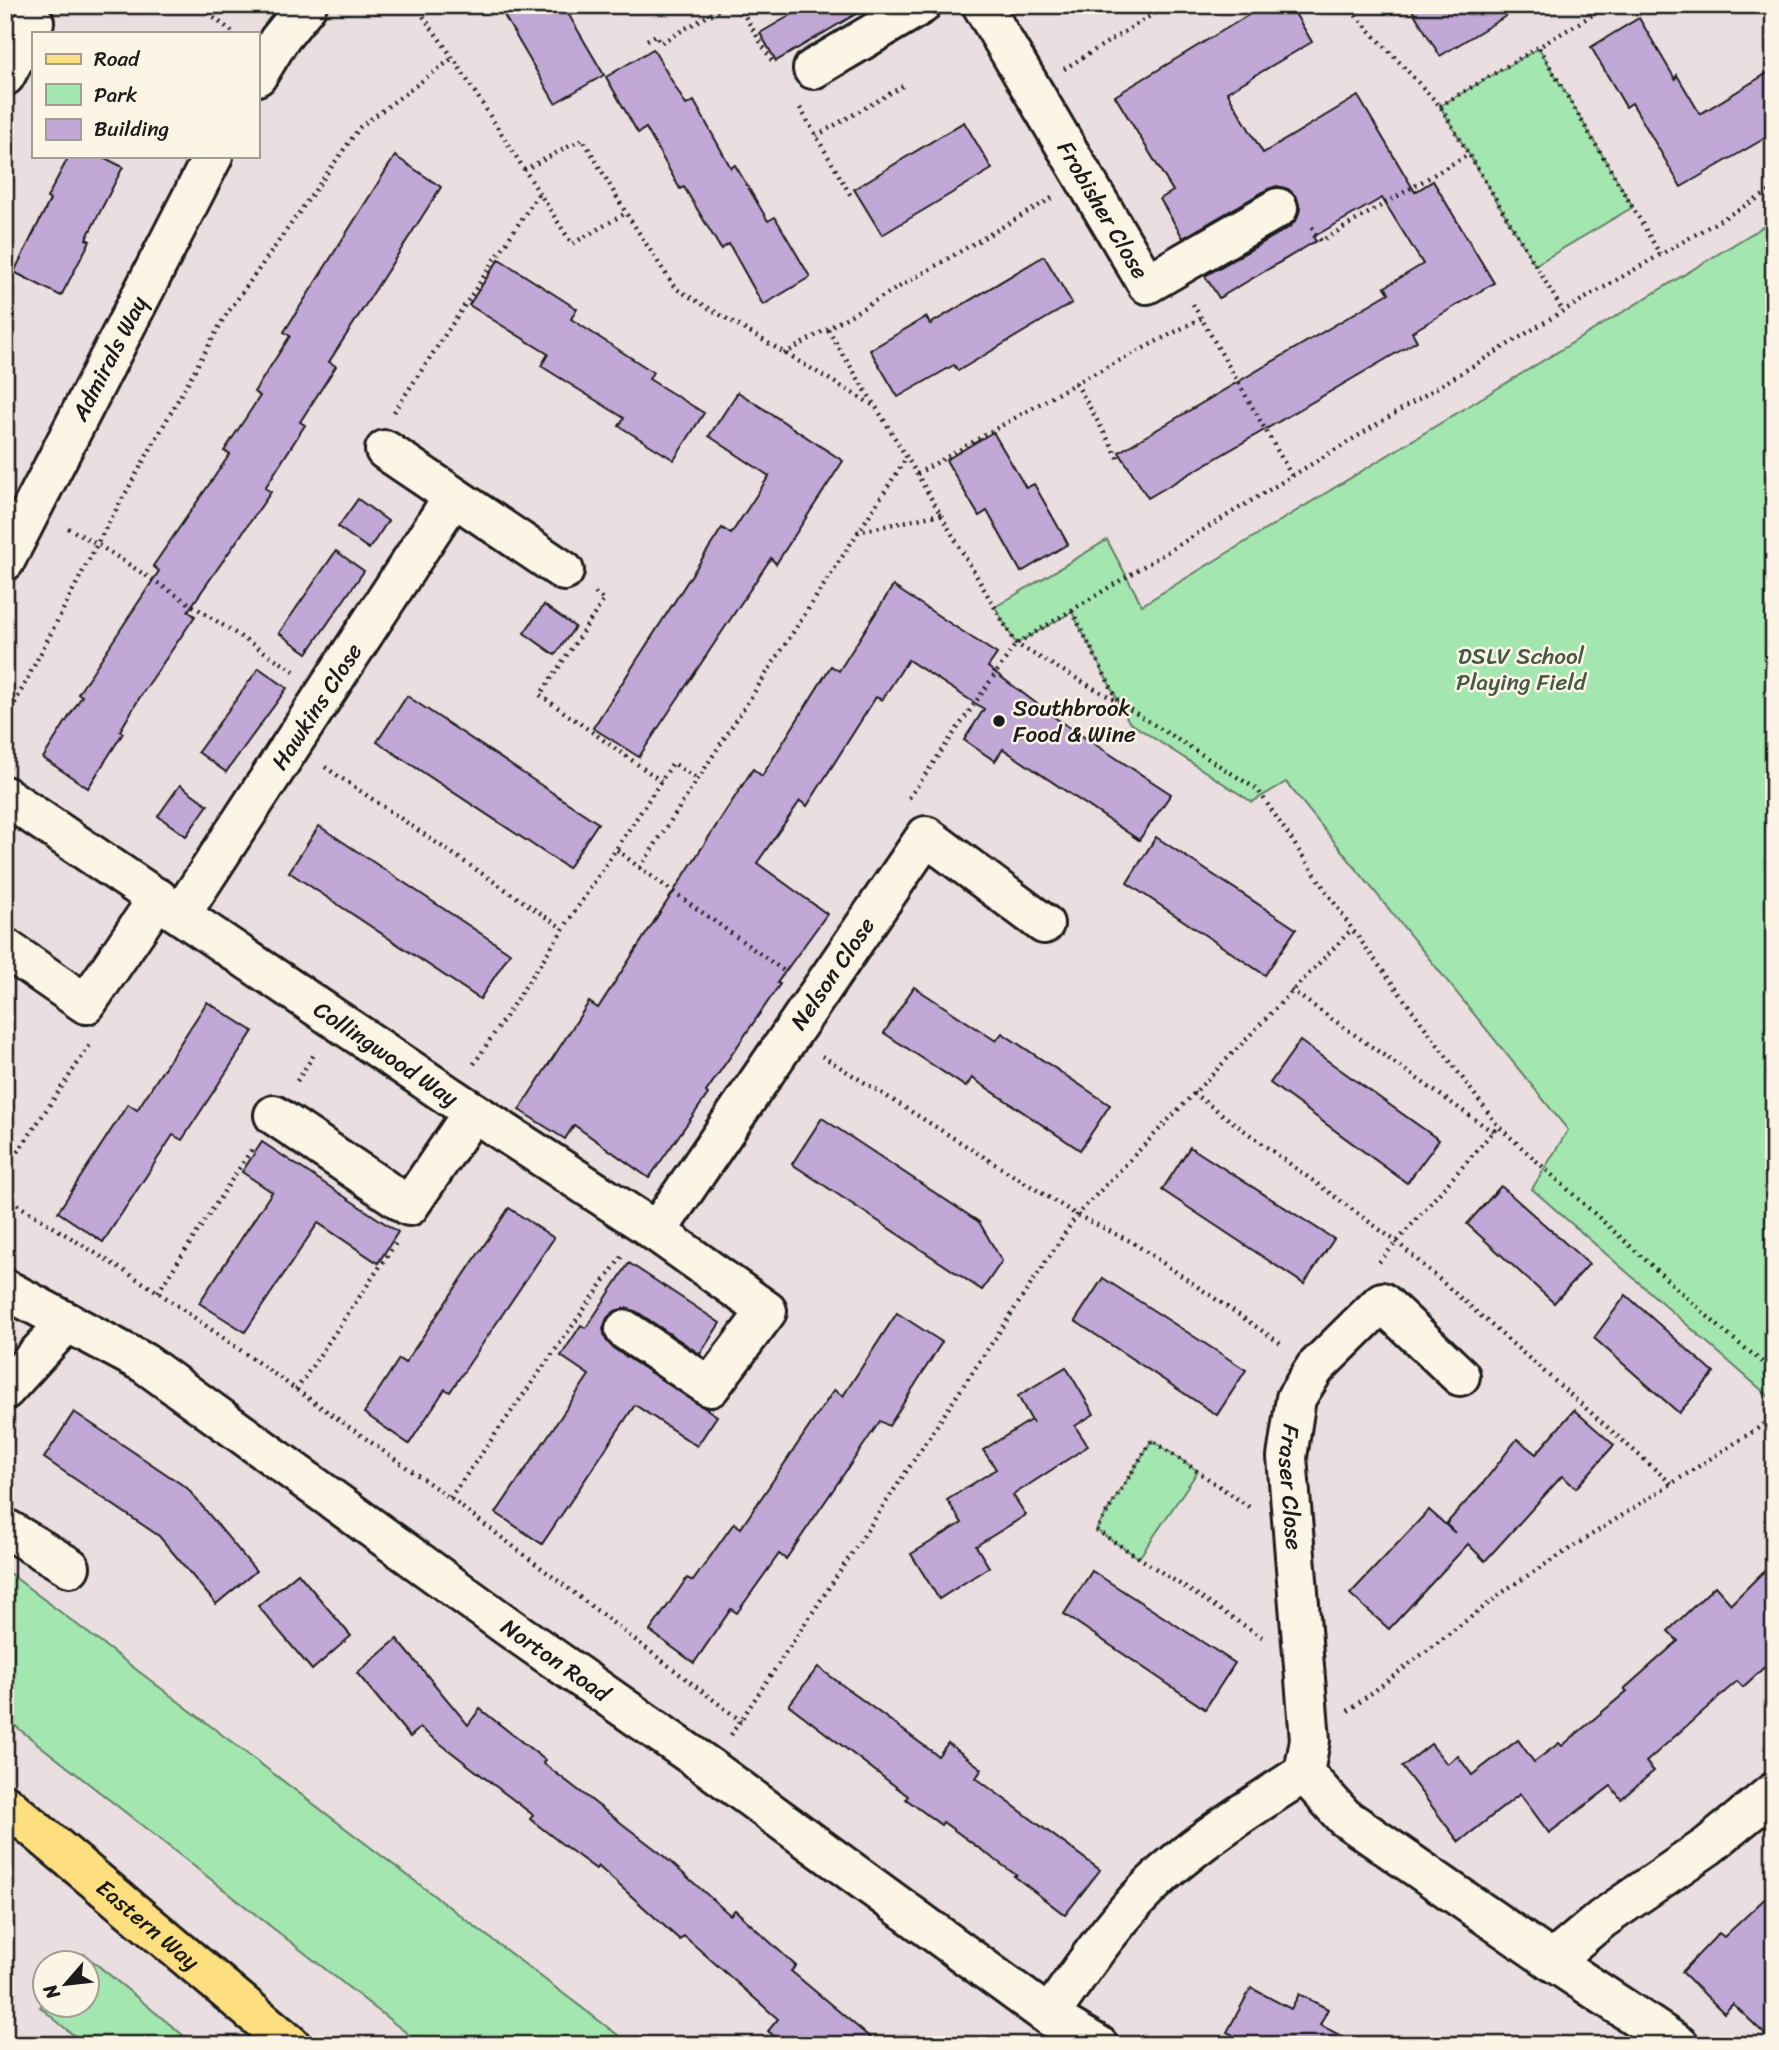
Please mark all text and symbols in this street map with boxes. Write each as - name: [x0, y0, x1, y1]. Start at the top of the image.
- legend: [32, 32, 259, 158]
- text: Road: [94, 40, 141, 78]
- text: Park: [94, 76, 137, 114]
- text: Building: [94, 110, 170, 148]
- street label: Frobisher Close: [1046, 133, 1160, 288]
- street label: Admirals Way: [60, 288, 159, 429]
- street label: Hawkins Close: [260, 634, 374, 778]
- park label: DSLV School Playing Field: [1456, 636, 1588, 703]
- place label: Southbrook Food & Wine: [1013, 688, 1136, 755]
- marker: Southbrook Food & Wine: [991, 713, 1007, 729]
- street label: Nelson Close: [779, 908, 886, 1039]
- street label: Collingwood Way: [305, 990, 467, 1118]
- street label: Fraser Close: [1266, 1421, 1315, 1552]
- street label: Norton Road: [492, 1607, 620, 1714]
- street label: Eastern Way: [86, 1869, 209, 1981]
- north arrow: [32, 1948, 102, 2018]
- text: N: [33, 1977, 70, 2006]

